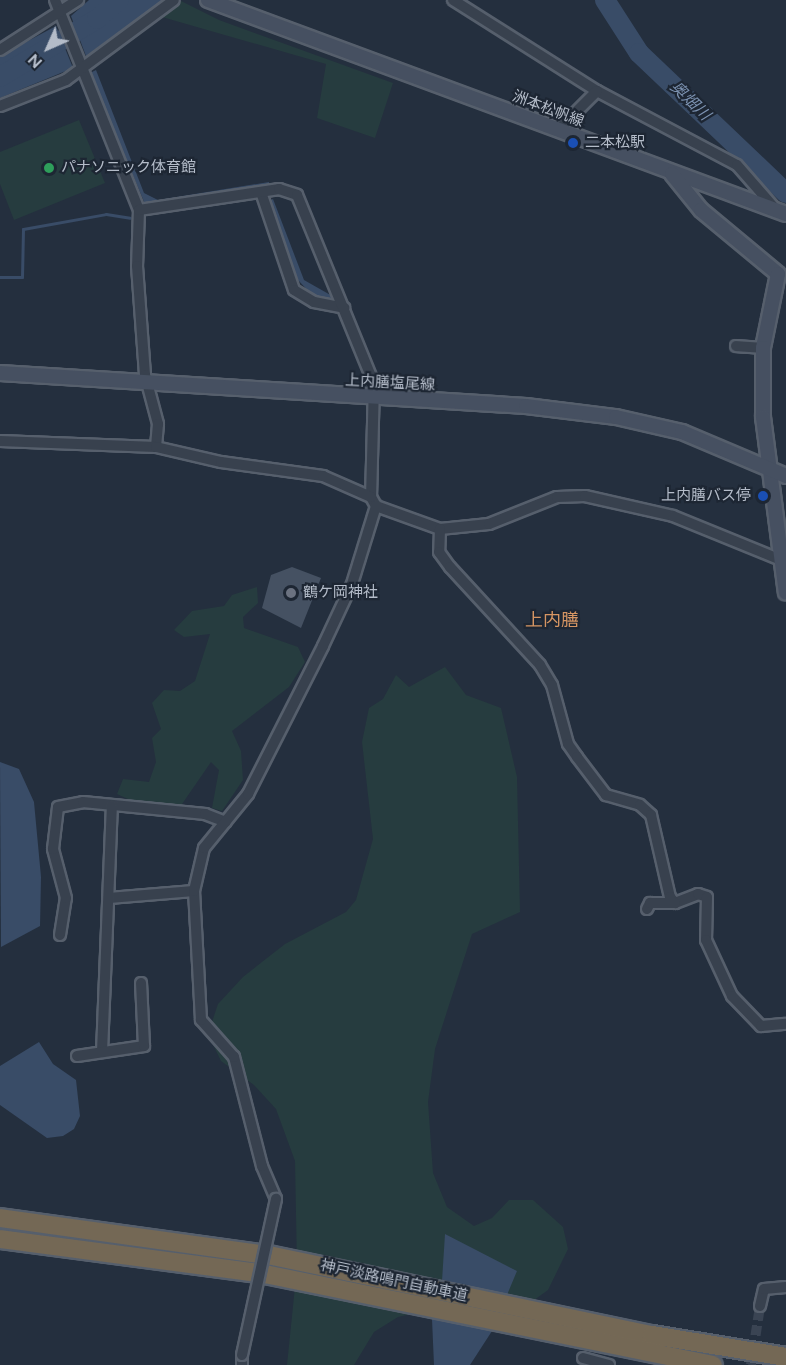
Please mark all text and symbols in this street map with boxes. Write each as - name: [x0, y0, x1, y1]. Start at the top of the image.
- north arrow: [18, 18, 78, 78]
- text: N: [24, 50, 46, 72]
- water label: 奥畑川: [666, 77, 714, 125]
- street label: 洲本松帆線: [510, 87, 586, 131]
- place label: 二本松駅: [585, 134, 645, 152]
- marker: 二本松駅: [566, 136, 580, 150]
- place label: パナソニック体育館: [61, 159, 196, 177]
- marker: パナソニック体育館: [42, 161, 56, 175]
- street label: 上内膳塩尾線: [345, 372, 435, 394]
- place label: 上内膳バス停: [661, 487, 751, 505]
- marker: 上内膳バス停: [756, 489, 770, 503]
- place label: 鶴ケ岡神社: [303, 584, 378, 602]
- marker: 鶴ケ岡神社: [284, 586, 298, 600]
- district label: 上内膳: [525, 609, 579, 631]
- street label: 神戸淡路鳴門自動車道: [319, 1257, 469, 1305]

